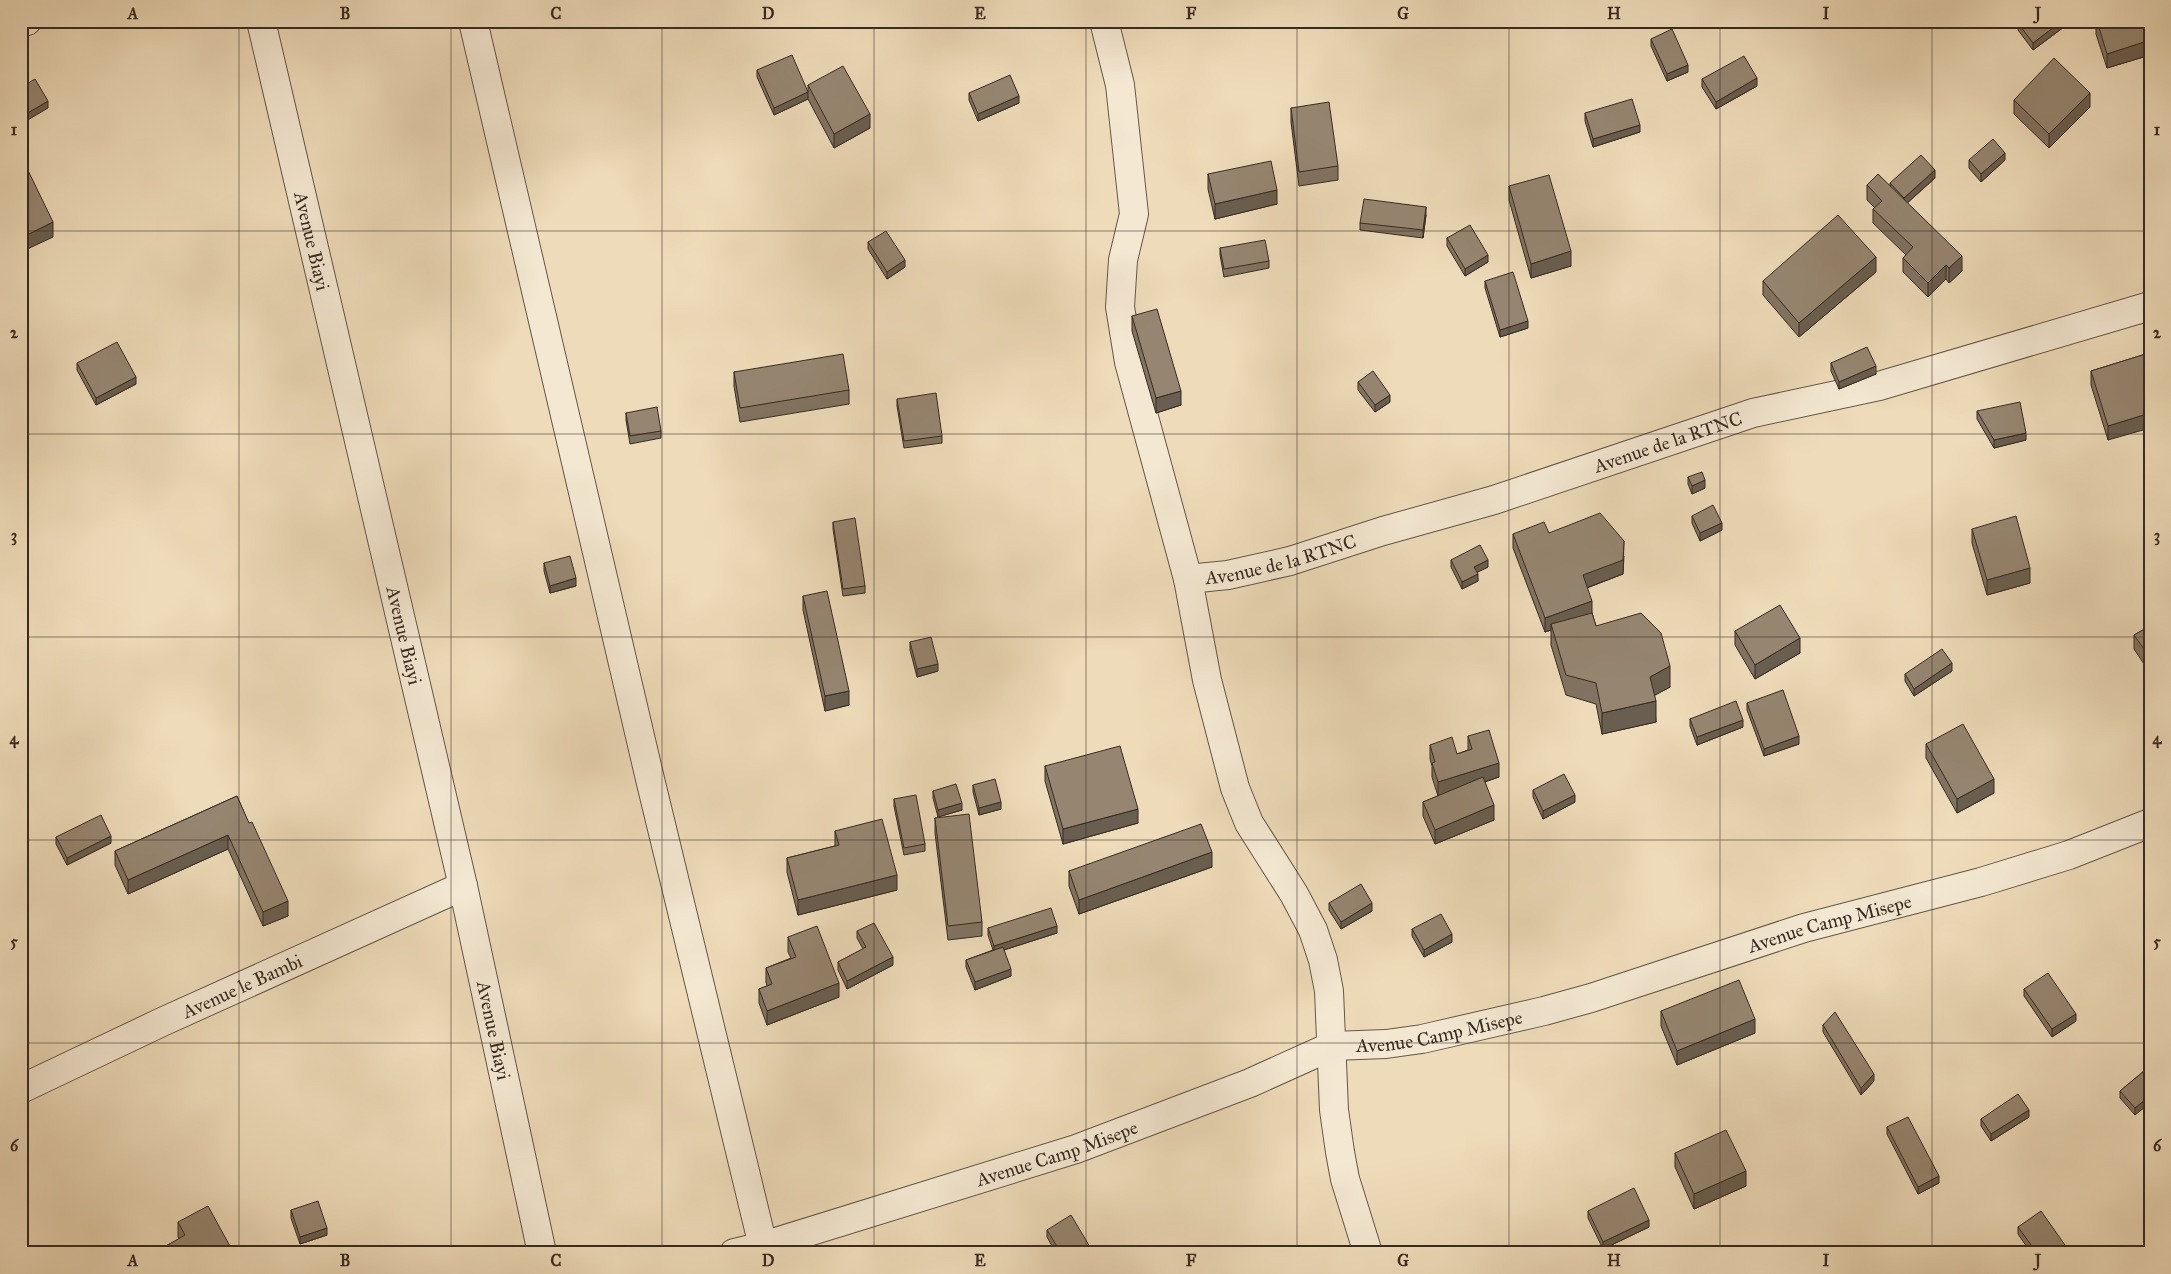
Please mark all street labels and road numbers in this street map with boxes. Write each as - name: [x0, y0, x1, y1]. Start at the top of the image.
- street label: Avenue Biayi: [290, 188, 335, 293]
- street label: Avenue de la RTNC: [1590, 406, 1745, 478]
- street label: Avenue de la RTNC: [1203, 529, 1359, 589]
- street label: Avenue Biayi: [382, 583, 427, 687]
- street label: Avenue Camp Misepe: [1744, 889, 1914, 958]
- street label: Avenue le Bambi: [178, 949, 306, 1023]
- street label: Avenue Biayi: [472, 978, 516, 1082]
- street label: Avenue Camp Misepe: [1355, 1005, 1525, 1057]
- street label: Avenue Camp Misepe: [972, 1115, 1141, 1191]

